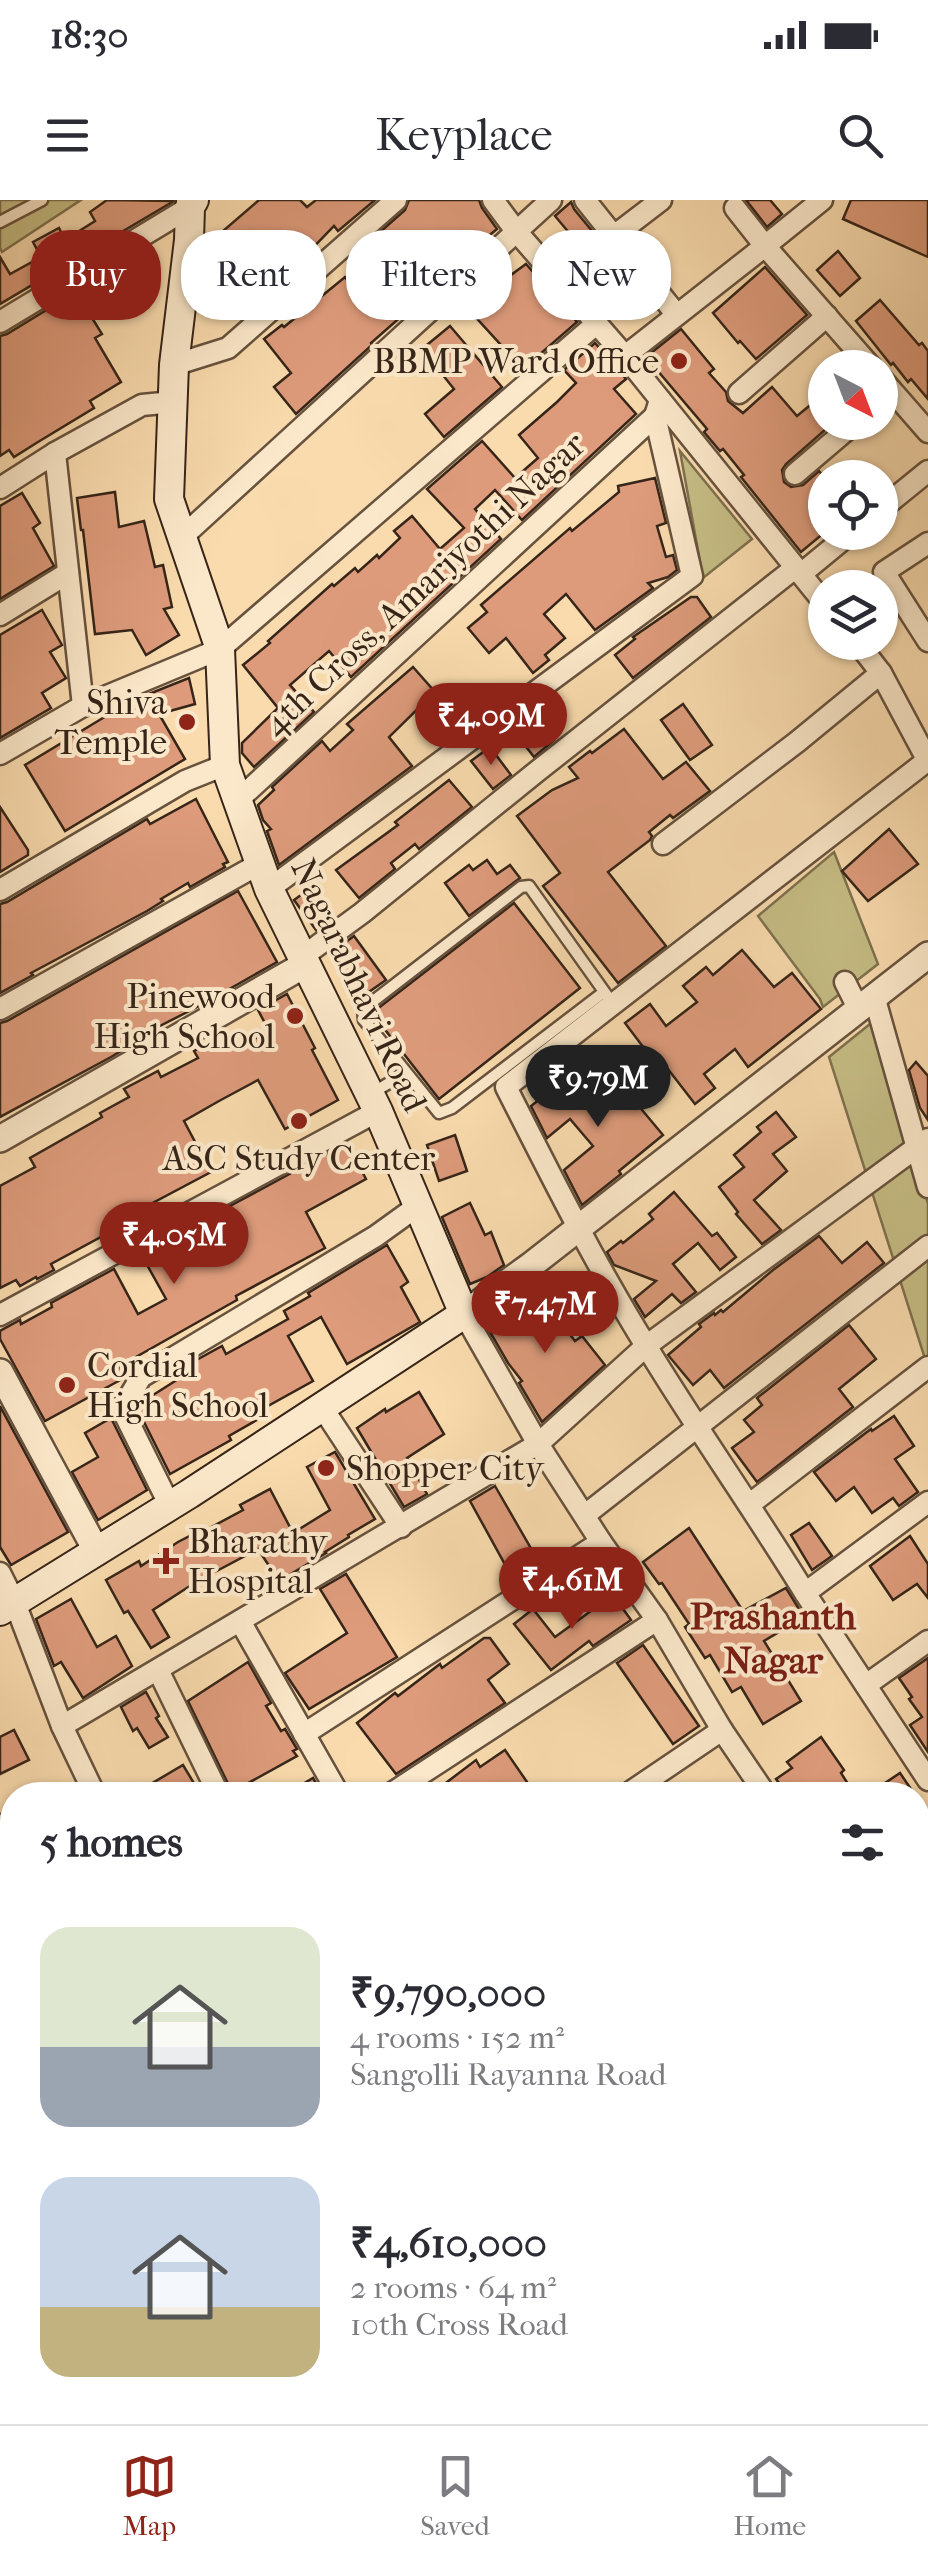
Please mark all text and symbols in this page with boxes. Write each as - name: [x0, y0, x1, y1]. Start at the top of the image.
- text: 18:30: [50, 13, 128, 58]
- icon: menu: [40, 108, 95, 163]
- icon: search: [833, 108, 888, 163]
- text: Keyplace: [376, 109, 552, 162]
- chip: Buy: [30, 230, 161, 320]
- chip: Rent: [181, 230, 326, 320]
- chip: Filters: [346, 230, 512, 320]
- chip: New: [532, 230, 671, 320]
- place label: BBMP Ward Office: [373, 341, 659, 382]
- marker: BBMP Ward Office: [668, 350, 690, 372]
- north arrow: [808, 350, 898, 440]
- map controls: [808, 350, 898, 660]
- street label: 4th Cross, Amarjyothi Nagar: [254, 424, 594, 744]
- button: locate: [808, 460, 898, 550]
- button: layers: [808, 570, 898, 660]
- place label: Shiva Temple: [55, 682, 168, 763]
- pin: ₹4.09M: [410, 683, 572, 768]
- text: ₹4.09M: [437, 697, 545, 734]
- marker: Shiva Temple: [176, 711, 198, 733]
- street label: Nagarabhavi Road: [282, 852, 436, 1119]
- place label: Pinewood High School: [93, 976, 276, 1057]
- marker: Pinewood High School: [284, 1005, 306, 1027]
- pin: ₹9.79M: [517, 1045, 679, 1130]
- text: ₹9.79M: [548, 1059, 648, 1096]
- marker: ASC Study Center: [288, 1110, 310, 1132]
- place label: ASC Study Center: [161, 1138, 435, 1179]
- pin: ₹4.05M: [93, 1202, 255, 1287]
- text: ₹4.05M: [122, 1216, 226, 1253]
- pin: ₹7.47M: [464, 1271, 626, 1356]
- text: ₹7.47M: [494, 1285, 596, 1322]
- place label: Cordial High School: [87, 1345, 269, 1426]
- marker: Cordial High School: [56, 1374, 78, 1396]
- place label: Shopper City: [346, 1448, 545, 1489]
- marker: Shopper City: [315, 1457, 337, 1479]
- place label: Bharathy Hospital: [188, 1521, 329, 1602]
- pin: ₹4.61M: [491, 1547, 653, 1632]
- marker: Bharathy Hospital: [153, 1548, 179, 1574]
- text: ₹4.61M: [521, 1561, 623, 1598]
- district label: Prashanth Nagar: [690, 1594, 857, 1683]
- icon: filters: [835, 1815, 890, 1870]
- text: 5 homes: [40, 1818, 183, 1867]
- icon: home: [120, 1967, 240, 2087]
- text: ₹9,790,000: [350, 1969, 546, 2018]
- text: 4 rooms · 152 m²: [350, 2019, 564, 2056]
- text: Sangolli Rayanna Road: [350, 2056, 666, 2093]
- icon: home: [120, 2217, 240, 2337]
- text: ₹4,610,000: [350, 2219, 547, 2268]
- text: 2 rooms · 64 m²: [350, 2269, 556, 2306]
- text: 10th Cross Road: [350, 2306, 568, 2343]
- tab: Map: [122, 2449, 177, 2542]
- tab: Saved: [420, 2449, 490, 2542]
- tab: Home: [733, 2449, 806, 2542]

